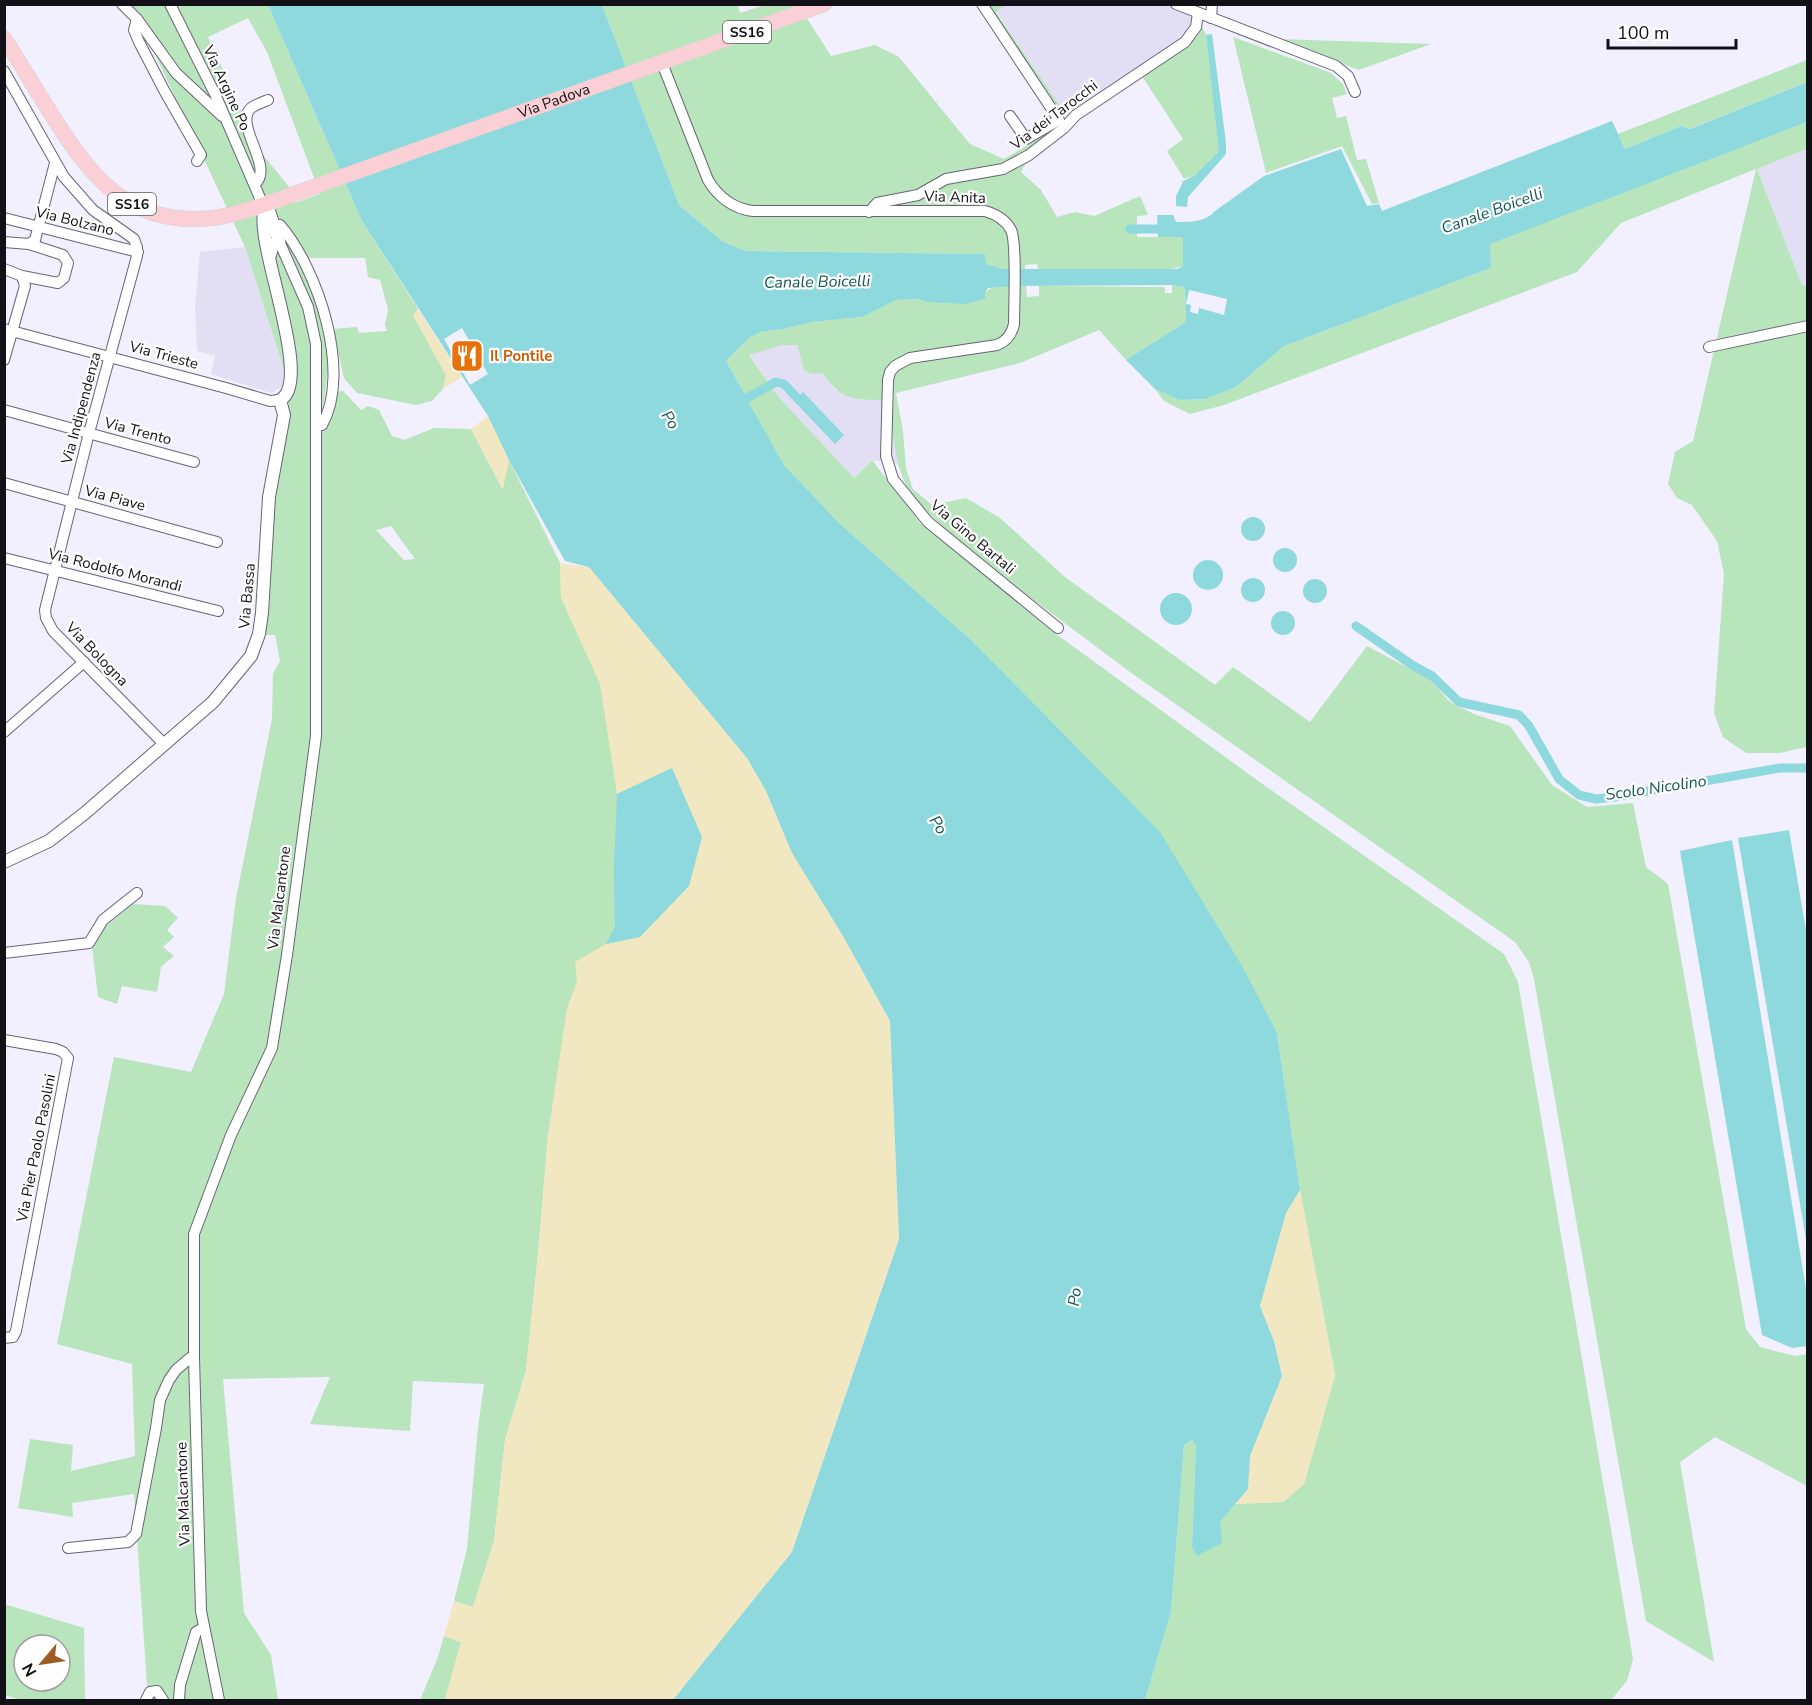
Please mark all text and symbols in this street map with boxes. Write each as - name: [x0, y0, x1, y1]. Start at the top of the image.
- scale bar: [1608, 12, 1736, 50]
- road number: SS16: [723, 21, 771, 43]
- text: 100 m: [1617, 21, 1669, 45]
- street label: Via Argine Po: [198, 41, 255, 134]
- street label: Via dei Tarocchi: [1005, 75, 1102, 155]
- street label: Via Padova: [514, 79, 593, 123]
- water label: Canale Boicelli: [1438, 182, 1546, 239]
- street label: Via Anita: [923, 186, 986, 208]
- road number: SS16: [108, 193, 156, 215]
- street label: Via Bolzano: [33, 201, 116, 240]
- water label: Canale Boicelli: [764, 270, 871, 294]
- street label: Via Trieste: [126, 336, 201, 374]
- restaurant icon: Il Pontile: [449, 338, 485, 374]
- place label: Il Pontile: [490, 346, 552, 366]
- street label: Via Indipendenza: [56, 350, 106, 467]
- water label: Po: [656, 406, 684, 434]
- street label: Via Trento: [101, 412, 174, 450]
- street label: Via Piave: [81, 480, 148, 516]
- street label: Via Gino Bartali: [925, 495, 1020, 579]
- street label: Via Rodolfo Morandi: [45, 543, 184, 596]
- street label: Via Bassa: [234, 562, 260, 631]
- street label: Via Bologna: [61, 617, 133, 690]
- water label: Scolo Nicolino: [1604, 770, 1708, 806]
- water label: Po: [924, 811, 952, 839]
- street label: Via Malcantone: [263, 845, 295, 952]
- street label: Via Pier Paolo Pasolini: [12, 1072, 60, 1225]
- water label: Po: [1063, 1286, 1087, 1308]
- street label: Via Malcantone: [171, 1442, 195, 1547]
- north arrow: [12, 1633, 72, 1693]
- text: N: [17, 1659, 42, 1680]

